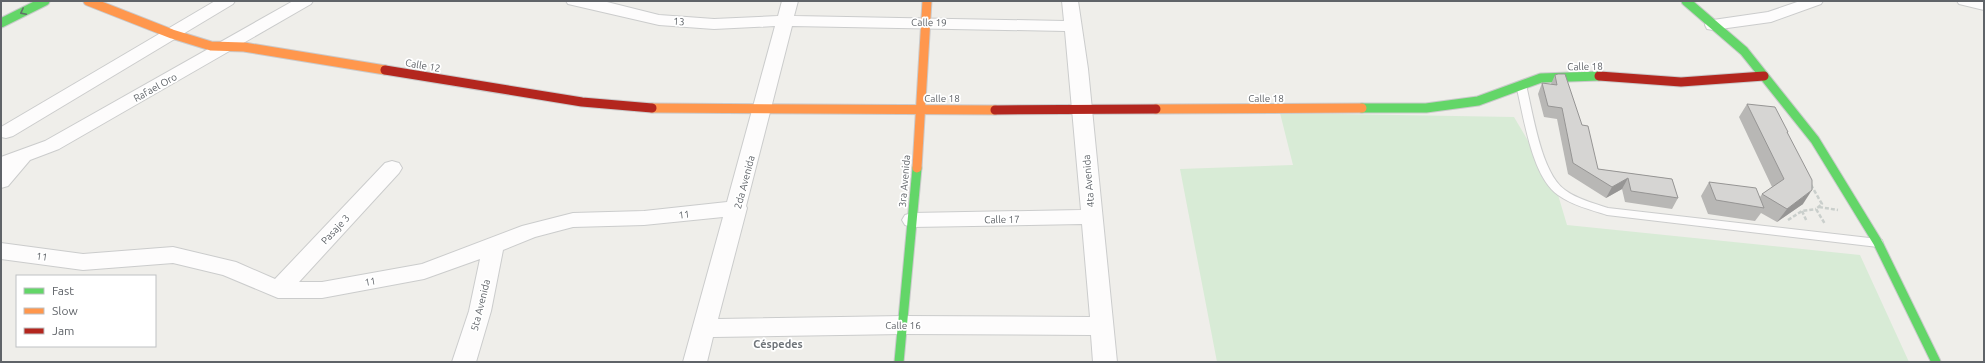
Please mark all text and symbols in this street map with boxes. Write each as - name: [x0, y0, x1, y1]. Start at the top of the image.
- one-way arrow: [20, 7, 27, 15]
- street label: 13: [673, 16, 685, 27]
- street label: Calle 19: [911, 17, 947, 28]
- street label: Calle 12: [404, 57, 441, 74]
- street label: Calle 18: [1567, 61, 1603, 72]
- street label: Rafael Oro: [132, 71, 179, 104]
- street label: Calle 18: [924, 93, 960, 104]
- street label: Calle 18: [1248, 93, 1284, 104]
- street label: 2da Avenida: [732, 154, 757, 210]
- street label: 3ra Avenida: [897, 154, 912, 208]
- street label: 4ta Avenida: [1081, 154, 1096, 208]
- street label: 11: [678, 208, 690, 221]
- street label: Pasaje 3: [319, 212, 352, 246]
- street label: Calle 17: [984, 214, 1020, 225]
- street label: 11: [36, 250, 48, 263]
- legend: [16, 275, 156, 347]
- street label: 11: [364, 275, 377, 288]
- street label: 5ta Avenida: [469, 278, 492, 332]
- text: Fast: [52, 284, 74, 297]
- text: Slow: [52, 304, 78, 317]
- street label: Calle 16: [885, 320, 921, 331]
- text: Jam: [52, 324, 74, 337]
- district label: Céspedes: [753, 338, 803, 350]

